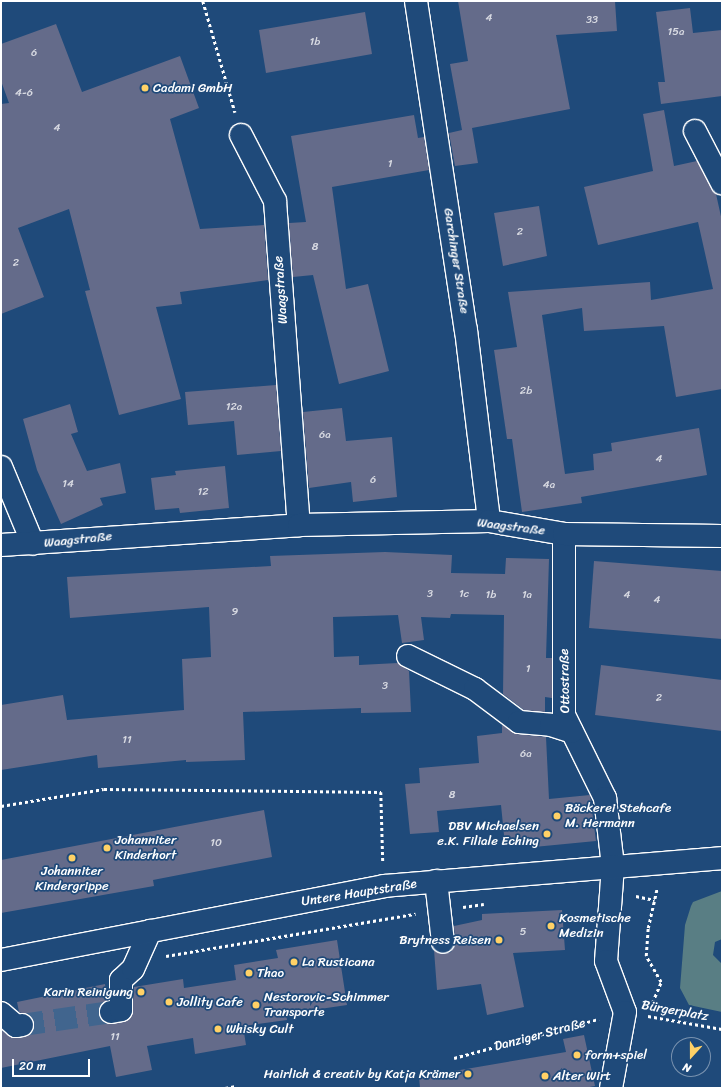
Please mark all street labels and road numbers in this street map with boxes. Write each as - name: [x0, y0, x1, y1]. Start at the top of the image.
- street label: Garchinger Straße: [440, 207, 472, 315]
- street label: Waagstraße: [271, 255, 291, 325]
- street label: Waagstraße: [476, 515, 546, 539]
- street label: Waagstraße: [43, 529, 113, 551]
- street label: Ottostraße: [557, 649, 573, 713]
- street label: Untere Hauptstraße: [300, 876, 418, 910]
- street label: Bürgerplatz: [640, 997, 710, 1025]
- street label: Danziger Straße: [493, 1015, 587, 1055]

